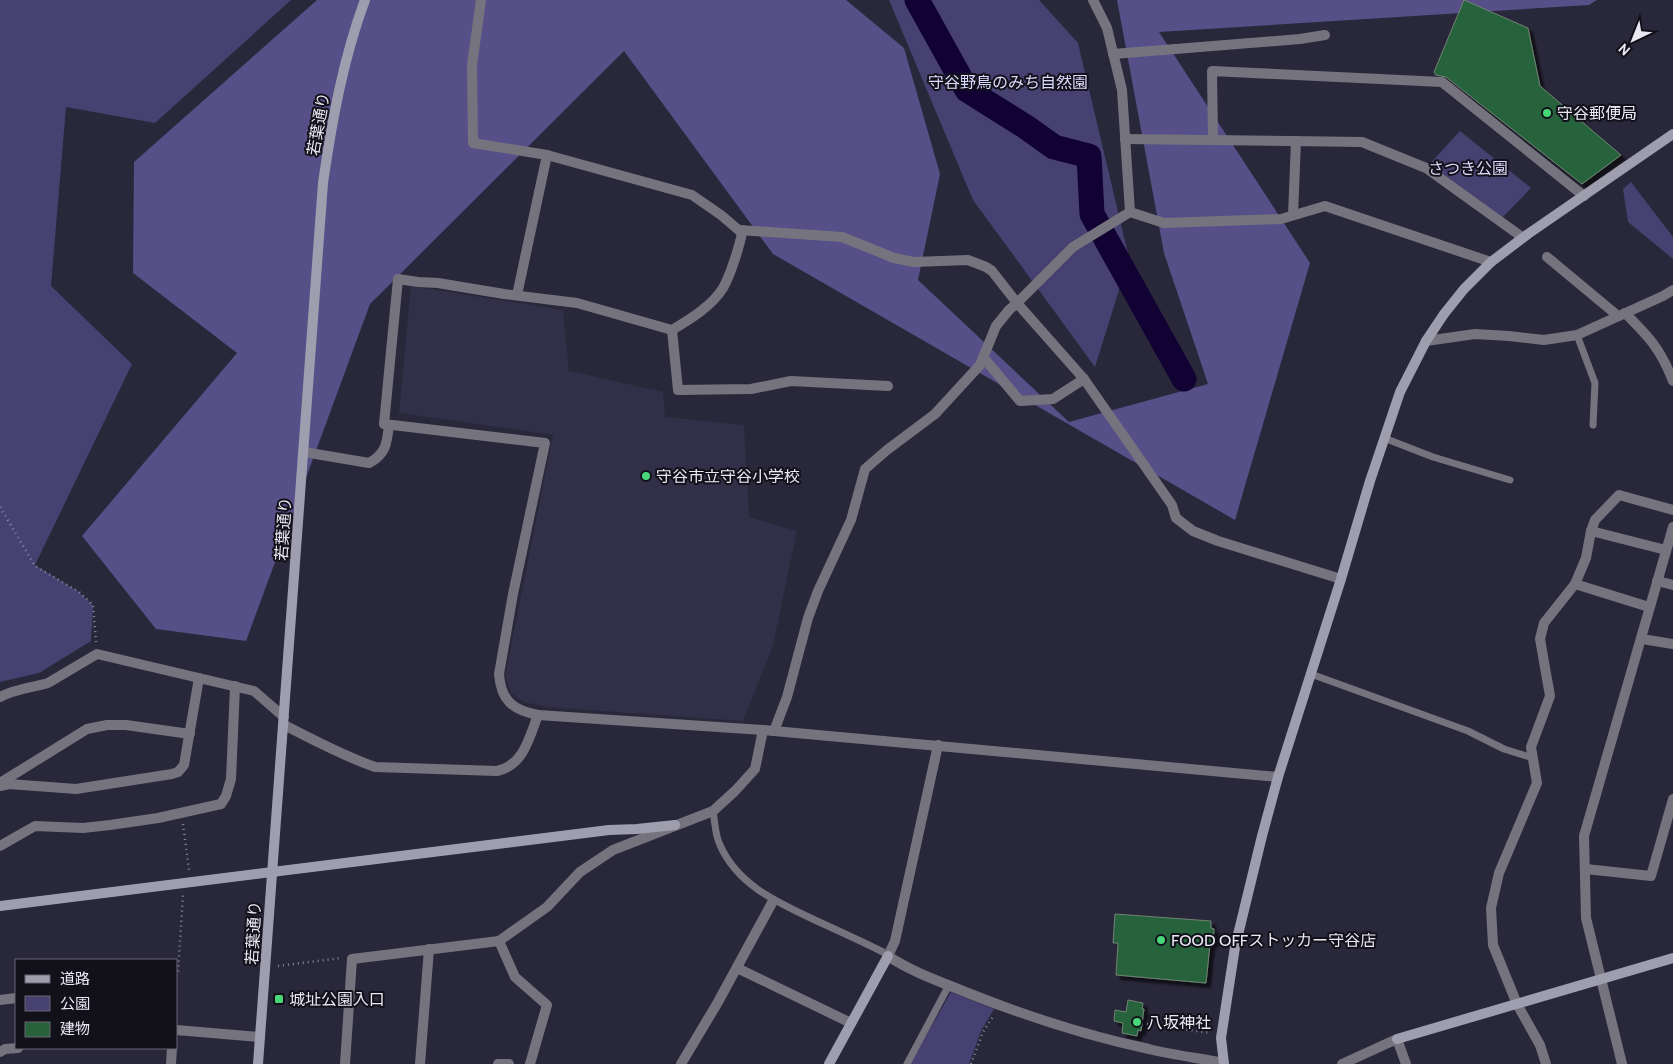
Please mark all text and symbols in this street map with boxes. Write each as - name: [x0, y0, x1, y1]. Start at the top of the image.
- north arrow: [1608, 15, 1658, 65]
- text: N: [1614, 40, 1634, 59]
- park label: 守谷野鳥のみち自然園: [928, 73, 1088, 92]
- street label: 若葉通り: [304, 91, 333, 157]
- place label: 守谷郵便局: [1557, 104, 1637, 123]
- marker: 守谷郵便局: [1541, 107, 1553, 119]
- park label: さつき公園: [1428, 159, 1508, 178]
- place label: 守谷市立守谷小学校: [656, 467, 800, 486]
- marker: 守谷市立守谷小学校: [640, 470, 652, 482]
- street label: 若葉通り: [272, 496, 295, 562]
- street label: 若葉通り: [242, 901, 265, 965]
- place label: FOOD OFFストッカー守谷店: [1171, 931, 1376, 950]
- marker: FOOD OFFストッカー守谷店: [1155, 934, 1167, 946]
- legend: [15, 959, 178, 1049]
- text: 道路: [60, 970, 90, 988]
- place label: 城址公園入口: [289, 990, 385, 1009]
- marker: 城址公園入口: [273, 993, 285, 1005]
- text: 公園: [60, 995, 90, 1013]
- place label: 八坂神社: [1147, 1013, 1211, 1032]
- marker: 八坂神社: [1131, 1016, 1143, 1028]
- text: 建物: [60, 1020, 90, 1038]

